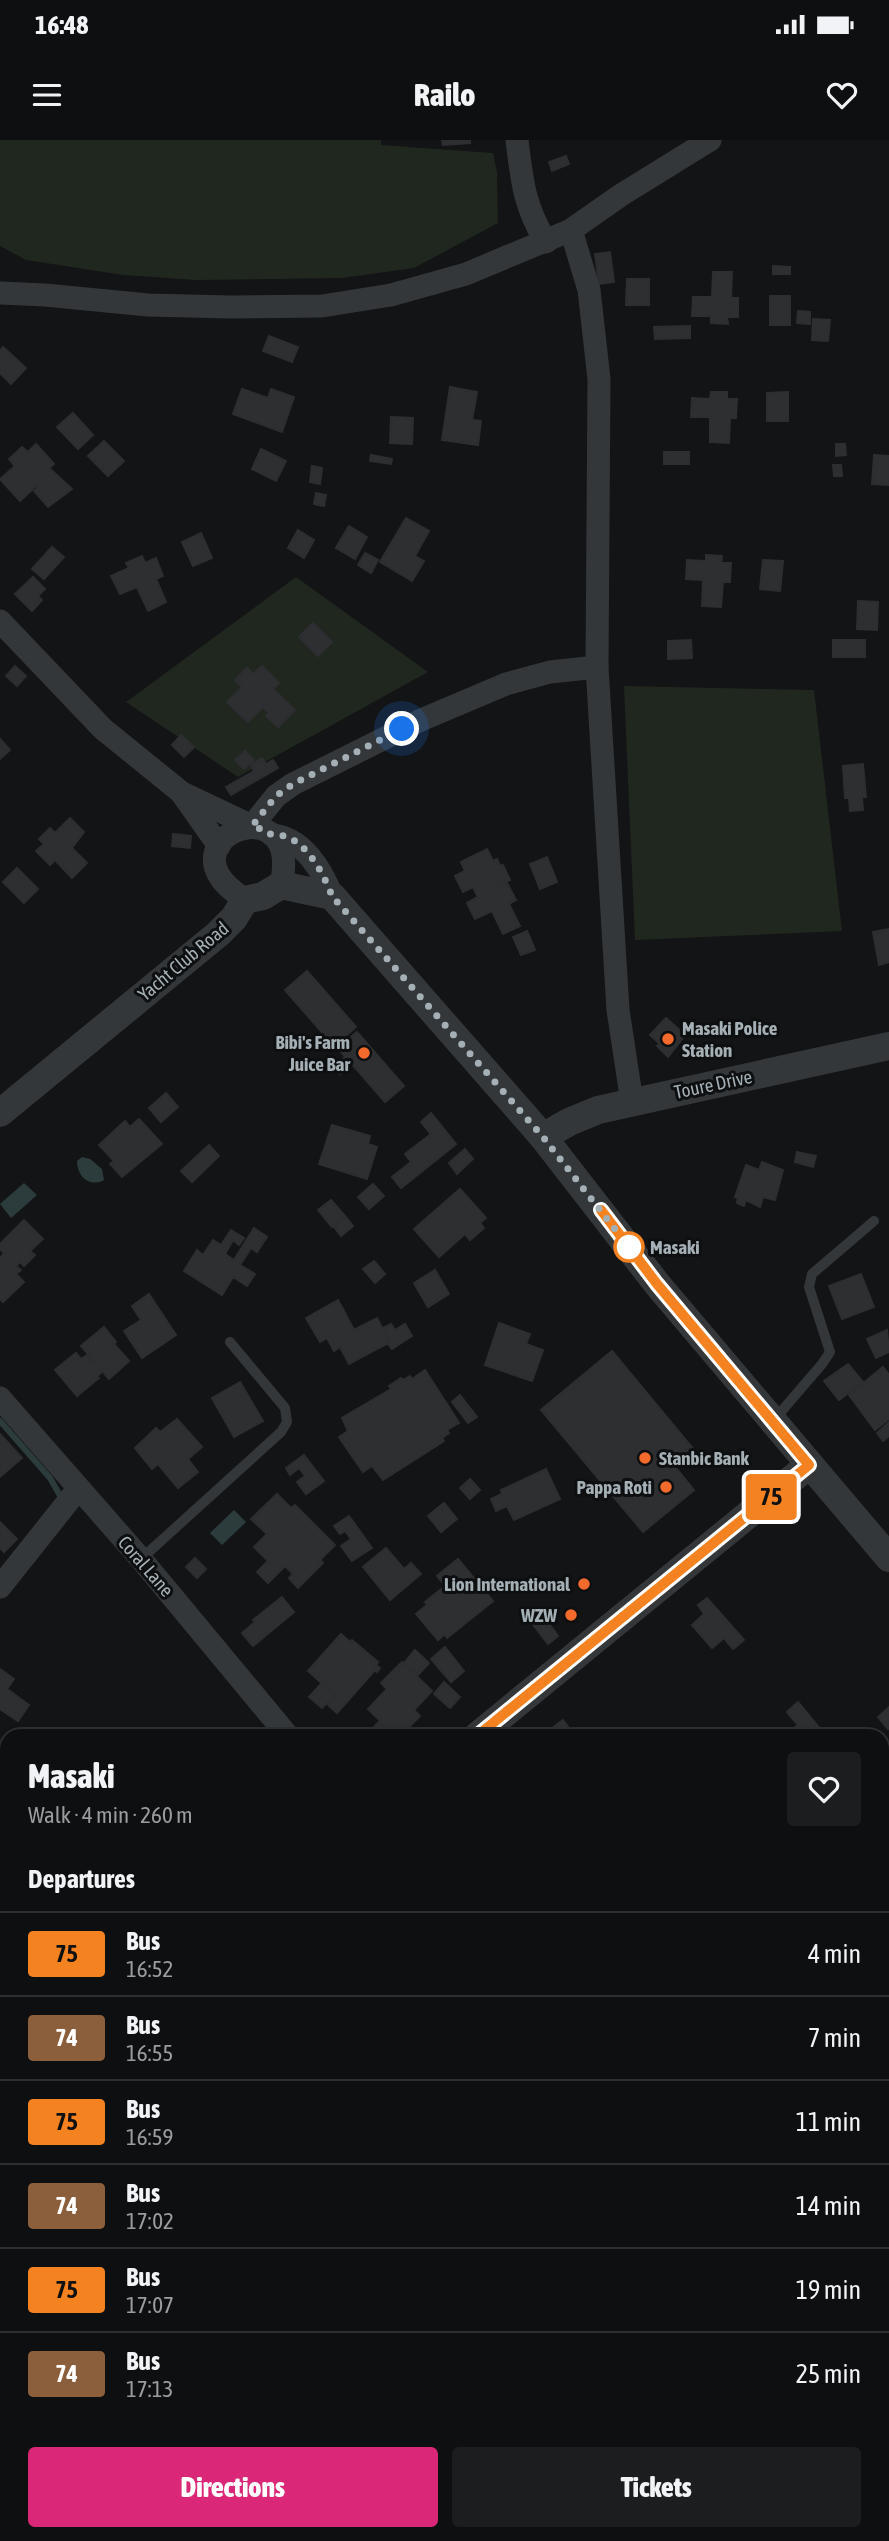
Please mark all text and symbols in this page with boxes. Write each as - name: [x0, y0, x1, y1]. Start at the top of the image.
- text: 16:48: [35, 10, 89, 40]
- icon: menu: [28, 76, 66, 114]
- text: Railo: [414, 76, 475, 113]
- icon: heart: [823, 76, 861, 114]
- your location: [384, 711, 419, 746]
- street label: Yacht Club Road: [133, 917, 233, 1005]
- place label: Masaki Police Station: [682, 1017, 778, 1061]
- place label: Bibi's Farm Juice Bar: [275, 1031, 350, 1075]
- marker: Masaki Police Station: [660, 1031, 676, 1047]
- marker: Bibi's Farm Juice Bar: [356, 1045, 372, 1061]
- street label: Toure Drive: [672, 1065, 754, 1103]
- marker: Masaki: [614, 1232, 644, 1262]
- place label: Masaki: [650, 1236, 700, 1258]
- place label: Stanbic Bank: [659, 1447, 750, 1469]
- marker: Stanbic Bank: [637, 1450, 653, 1466]
- line badge: 75: [740, 1474, 802, 1520]
- place label: Pappa Roti: [577, 1476, 652, 1498]
- marker: Pappa Roti: [658, 1479, 674, 1495]
- text: 75: [760, 1483, 782, 1510]
- street label: Coral Lane: [114, 1531, 178, 1601]
- place label: Lion International: [444, 1573, 571, 1595]
- marker: Lion International: [576, 1576, 592, 1592]
- place label: WZW: [520, 1604, 557, 1626]
- marker: WZW: [563, 1607, 579, 1623]
- button: heart: [787, 1752, 861, 1826]
- text: Masaki: [28, 1757, 115, 1795]
- text: Walk · 4 min · 260 m: [28, 1802, 192, 1828]
- text: Departures: [28, 1864, 135, 1894]
- text: Bus: [126, 1926, 160, 1956]
- text: 4 min: [808, 1939, 861, 1969]
- text: 75: [55, 1940, 78, 1967]
- text: 16:52: [126, 1956, 173, 1982]
- text: Bus: [126, 2010, 160, 2040]
- text: 7 min: [808, 2023, 861, 2053]
- text: 74: [55, 2024, 78, 2051]
- text: 16:55: [126, 2040, 173, 2066]
- text: Bus: [126, 2094, 160, 2124]
- text: 11 min: [796, 2107, 861, 2137]
- text: 75: [55, 2108, 78, 2135]
- text: 16:59: [126, 2124, 173, 2150]
- text: Bus: [126, 2178, 160, 2208]
- text: 14 min: [796, 2191, 861, 2221]
- text: 74: [55, 2192, 78, 2219]
- text: 17:02: [126, 2208, 174, 2234]
- text: Bus: [126, 2262, 160, 2292]
- text: 19 min: [796, 2275, 861, 2305]
- text: 75: [55, 2276, 78, 2303]
- text: 17:07: [126, 2292, 174, 2318]
- text: Bus: [126, 2346, 160, 2376]
- text: 25 min: [796, 2359, 861, 2389]
- text: 74: [55, 2360, 78, 2387]
- text: 17:13: [126, 2376, 173, 2402]
- button: Directions: [28, 2447, 438, 2527]
- button: Tickets: [452, 2447, 861, 2527]

